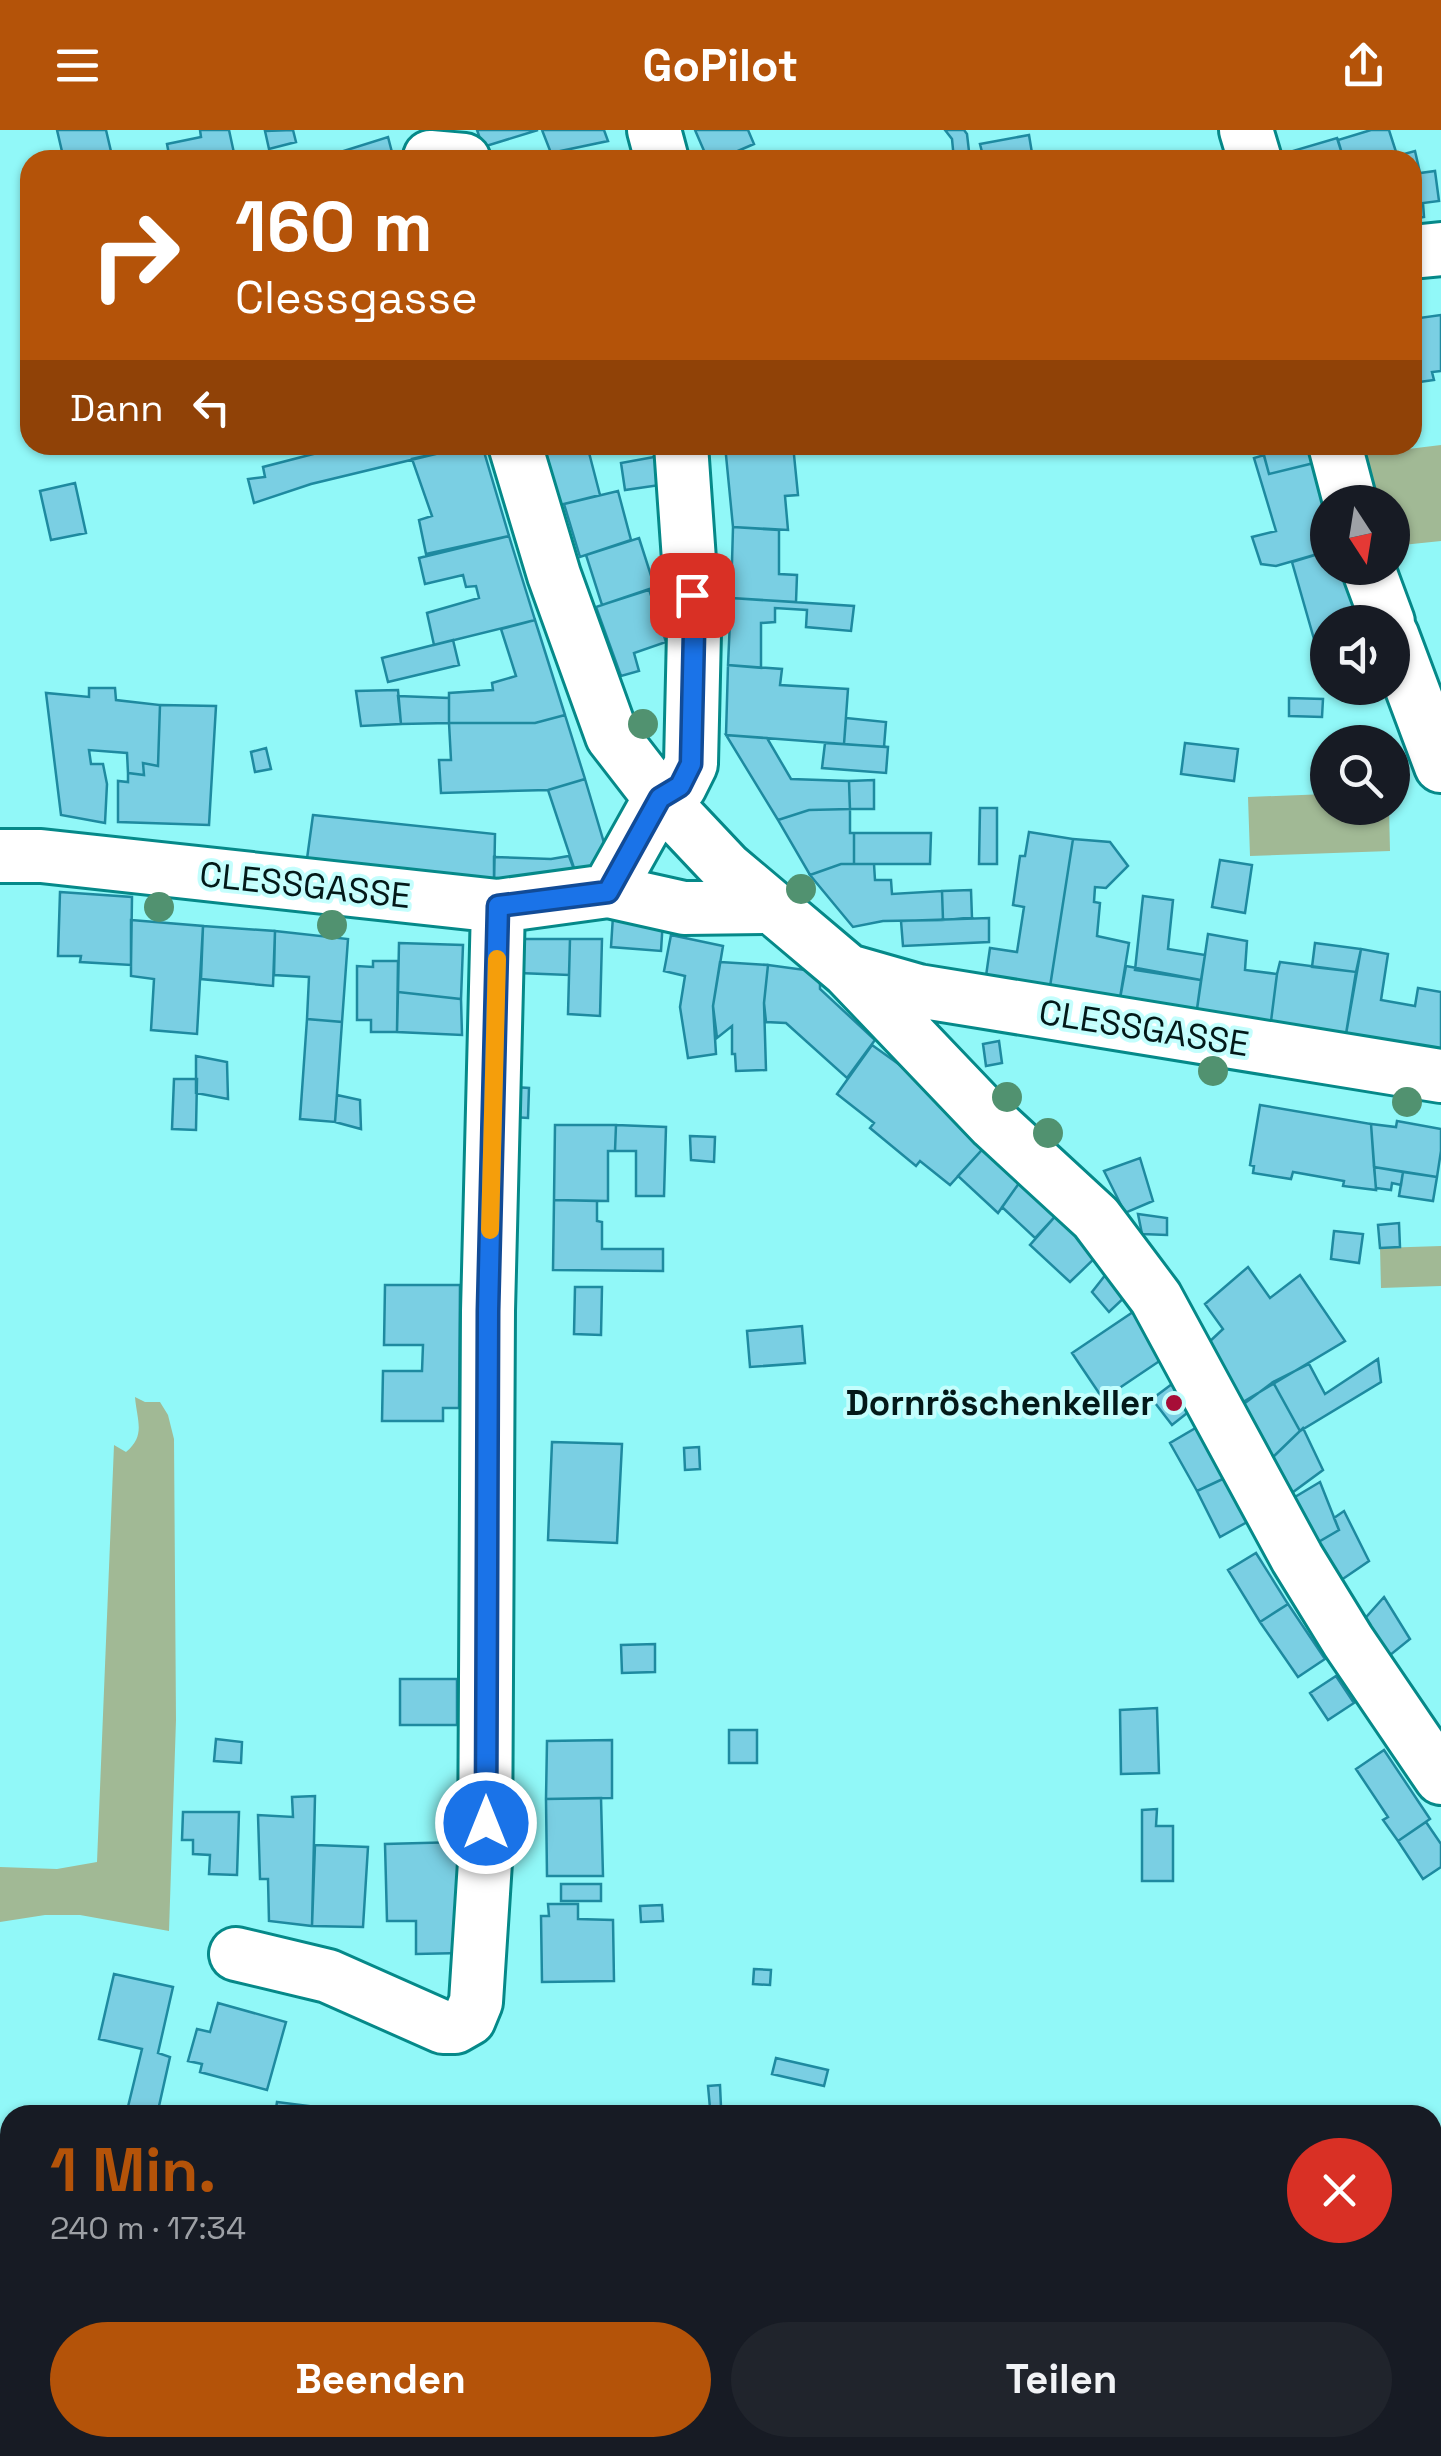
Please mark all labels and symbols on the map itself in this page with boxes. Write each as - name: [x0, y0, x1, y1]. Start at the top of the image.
- north arrow: [1310, 485, 1410, 585]
- pin: [650, 553, 735, 638]
- street label: CLESSGASSE: [197, 852, 413, 918]
- street label: CLESSGASSE: [1036, 990, 1252, 1066]
- place label: Dornröschenkeller: [845, 1381, 1154, 1425]
- marker: Dornröschenkeller: [1163, 1392, 1185, 1414]
- position arrow: [434, 1771, 538, 1875]

